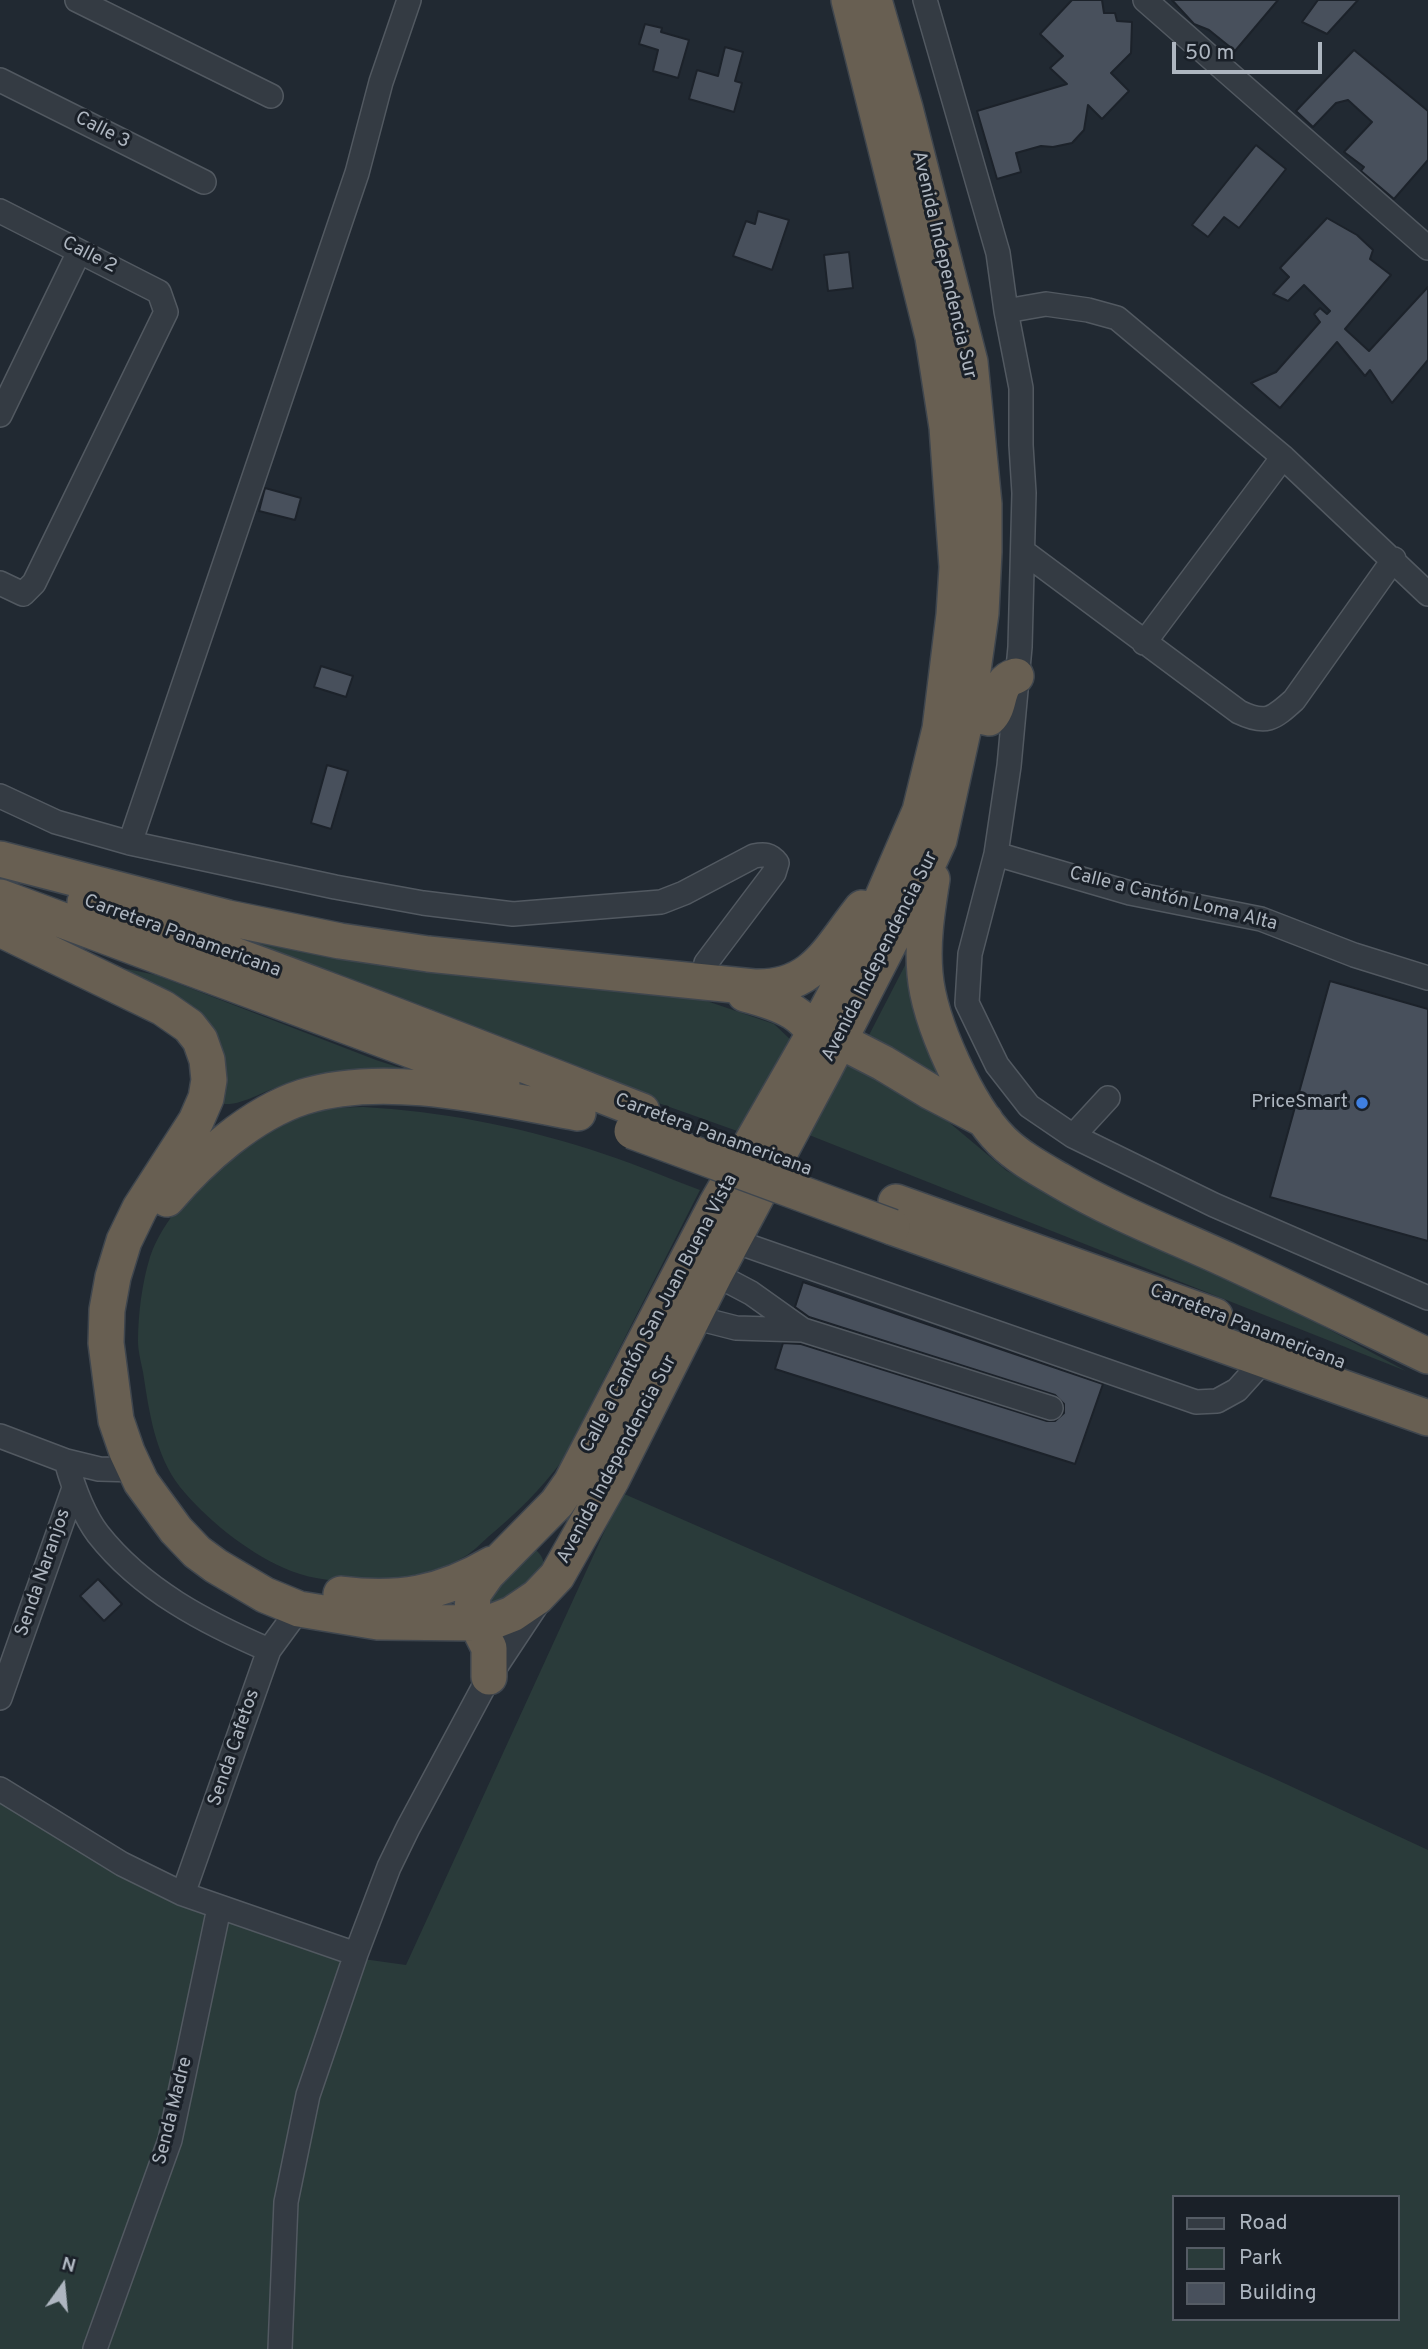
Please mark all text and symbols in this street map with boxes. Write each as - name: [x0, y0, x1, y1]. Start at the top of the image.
- scale bar: [1176, 28, 1326, 72]
- text: 50 m: [1185, 40, 1234, 67]
- street label: Calle 3: [71, 108, 133, 154]
- street label: Avenida Independencia Sur: [906, 149, 980, 381]
- street label: Calle 2: [58, 233, 120, 279]
- street label: Avenida Independencia Sur: [818, 848, 944, 1066]
- street label: Calle a Cantón Loma Alta: [1067, 863, 1279, 937]
- street label: Carretera Panamericana: [80, 891, 284, 983]
- street label: Carretera Panamericana: [611, 1090, 815, 1182]
- place label: PriceSmart: [1251, 1092, 1348, 1114]
- marker: PriceSmart: [1354, 1095, 1370, 1111]
- street label: Calle a Cantón San Juan Buena Vista: [577, 1171, 743, 1457]
- street label: Carretera Panamericana: [1146, 1280, 1348, 1376]
- street label: Avenida Independencia Sur: [553, 1352, 683, 1568]
- street label: Senda Naranjos: [12, 1506, 76, 1640]
- street label: Senda Cafetos: [204, 1687, 266, 1809]
- street label: Senda Madre: [150, 2055, 198, 2167]
- legend: [1172, 2195, 1400, 2321]
- text: Road: [1239, 2210, 1288, 2237]
- text: Park: [1239, 2245, 1282, 2272]
- north arrow: [28, 2251, 98, 2321]
- text: N: [59, 2252, 78, 2279]
- text: Building: [1239, 2280, 1317, 2307]

